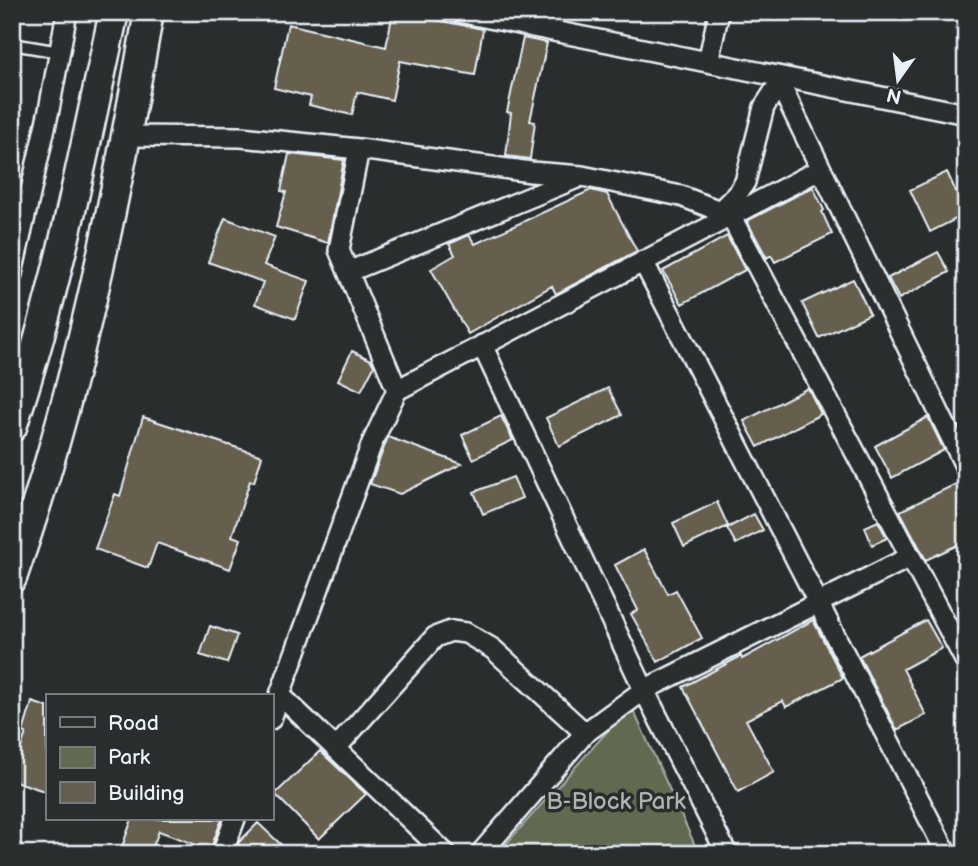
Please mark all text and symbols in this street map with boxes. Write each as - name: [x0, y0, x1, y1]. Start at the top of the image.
- north arrow: [862, 46, 932, 116]
- text: N: [885, 82, 904, 108]
- legend: [46, 694, 273, 820]
- text: Road: [108, 711, 159, 736]
- text: Park: [108, 745, 151, 770]
- text: Building: [108, 781, 184, 806]
- park label: B-Block Park: [546, 787, 686, 816]

